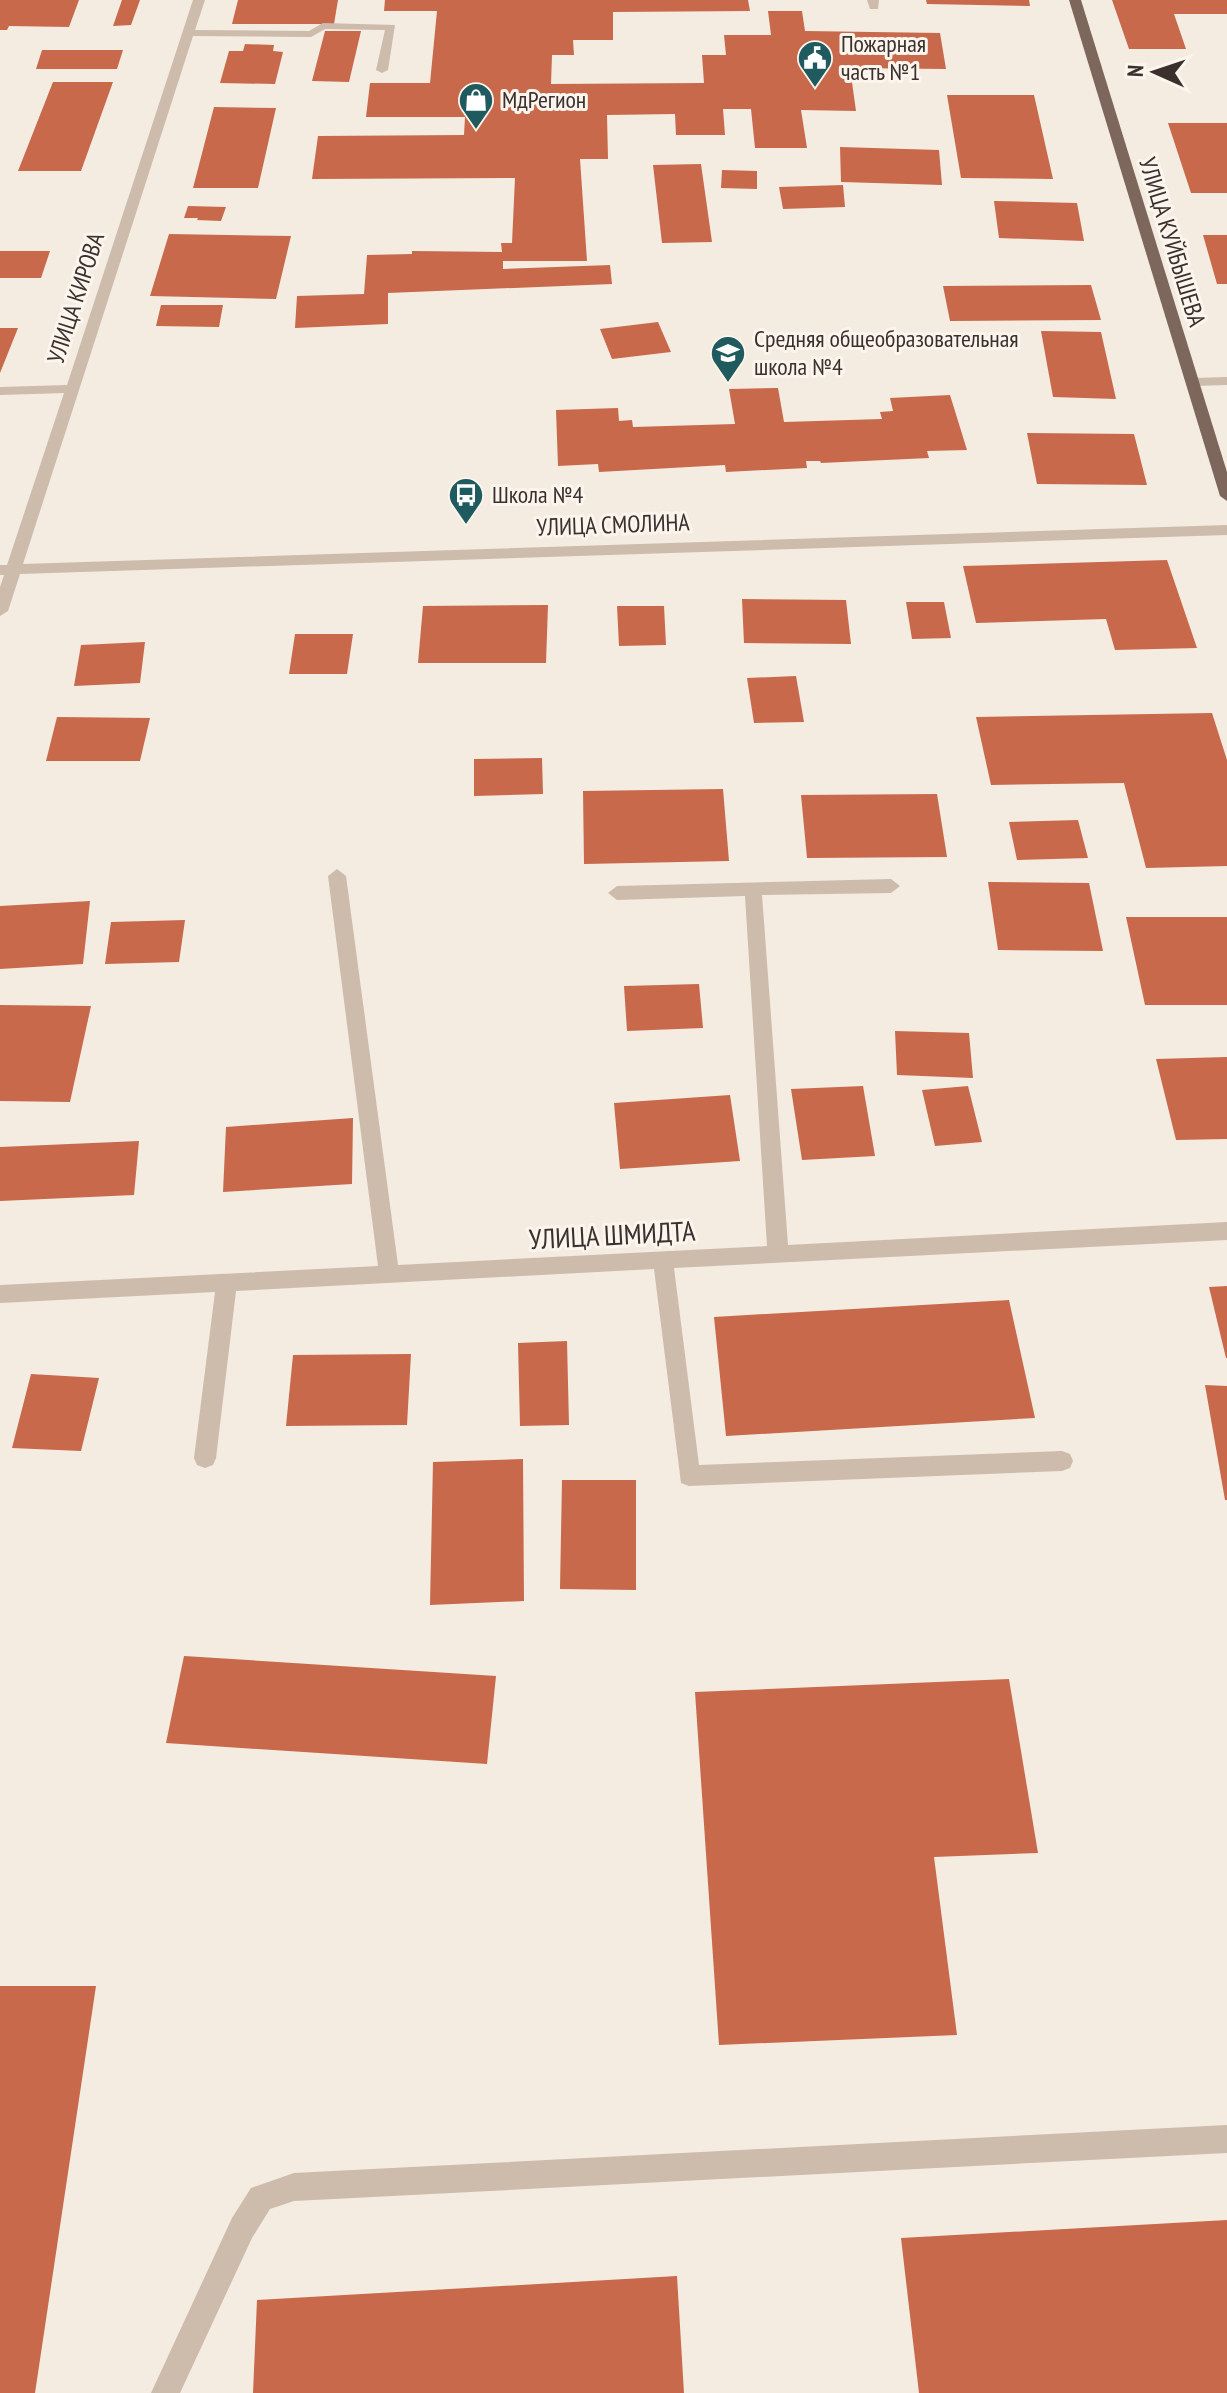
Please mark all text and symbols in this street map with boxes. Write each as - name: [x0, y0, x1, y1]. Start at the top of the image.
- place label: Пожарная часть №1: [841, 28, 926, 87]
- north arrow: [1115, 32, 1195, 112]
- public building icon: Пожарная часть №1: [796, 39, 834, 89]
- text: N: [1121, 64, 1149, 78]
- shop icon: МдРегион: [457, 81, 495, 131]
- place label: МдРегион: [502, 84, 586, 115]
- street label: УЛИЦА КУЙБЫШЕВА: [1132, 154, 1213, 331]
- street label: УЛИЦА КИРОВА: [40, 228, 111, 367]
- place label: Средняя общеобразовательная школа №4: [754, 323, 1019, 382]
- school or university icon: Средняя общеобразовательная школа №4: [709, 334, 747, 384]
- bus stop icon: Школа №4: [447, 476, 485, 526]
- place label: Школа №4: [492, 479, 583, 510]
- street label: УЛИЦА СМОЛИНА: [536, 506, 691, 543]
- street label: УЛИЦА ШМИДТА: [528, 1212, 697, 1257]

